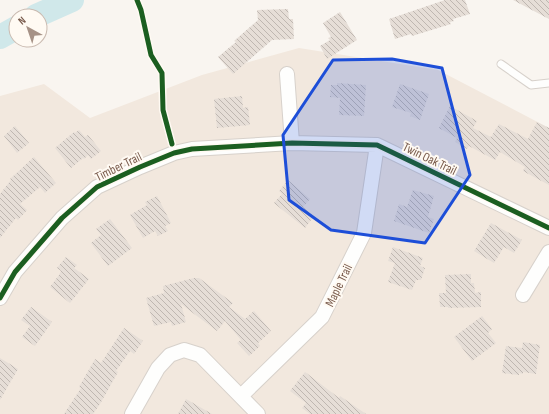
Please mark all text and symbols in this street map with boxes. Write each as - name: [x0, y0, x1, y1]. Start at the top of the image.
- north arrow: [8, 8, 48, 48]
- text: N: [15, 14, 28, 28]
- street label: Twin Oak Trail: [400, 139, 459, 179]
- street label: Timber Trail: [92, 149, 144, 185]
- street label: Maple Trail: [322, 261, 356, 309]

